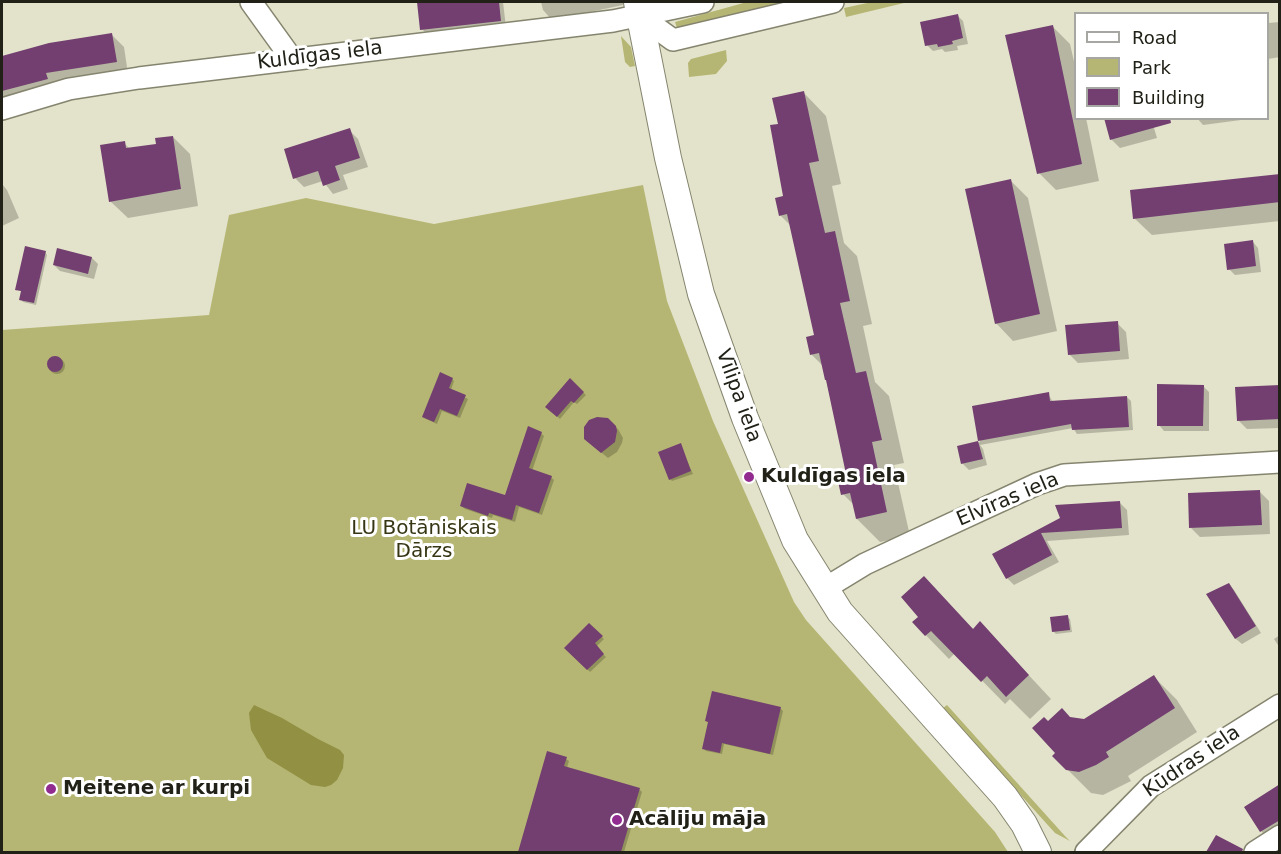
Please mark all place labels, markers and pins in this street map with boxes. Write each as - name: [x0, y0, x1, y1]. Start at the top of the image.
- place label: Kuldīgas iela: [761, 465, 906, 489]
- marker: Kuldīgas iela: [742, 470, 756, 484]
- place label: Meitene ar kurpi: [63, 777, 250, 801]
- marker: Meitene ar kurpi: [44, 782, 58, 796]
- place label: Acāliju māja: [629, 808, 766, 832]
- marker: Acāliju māja: [610, 813, 624, 827]

